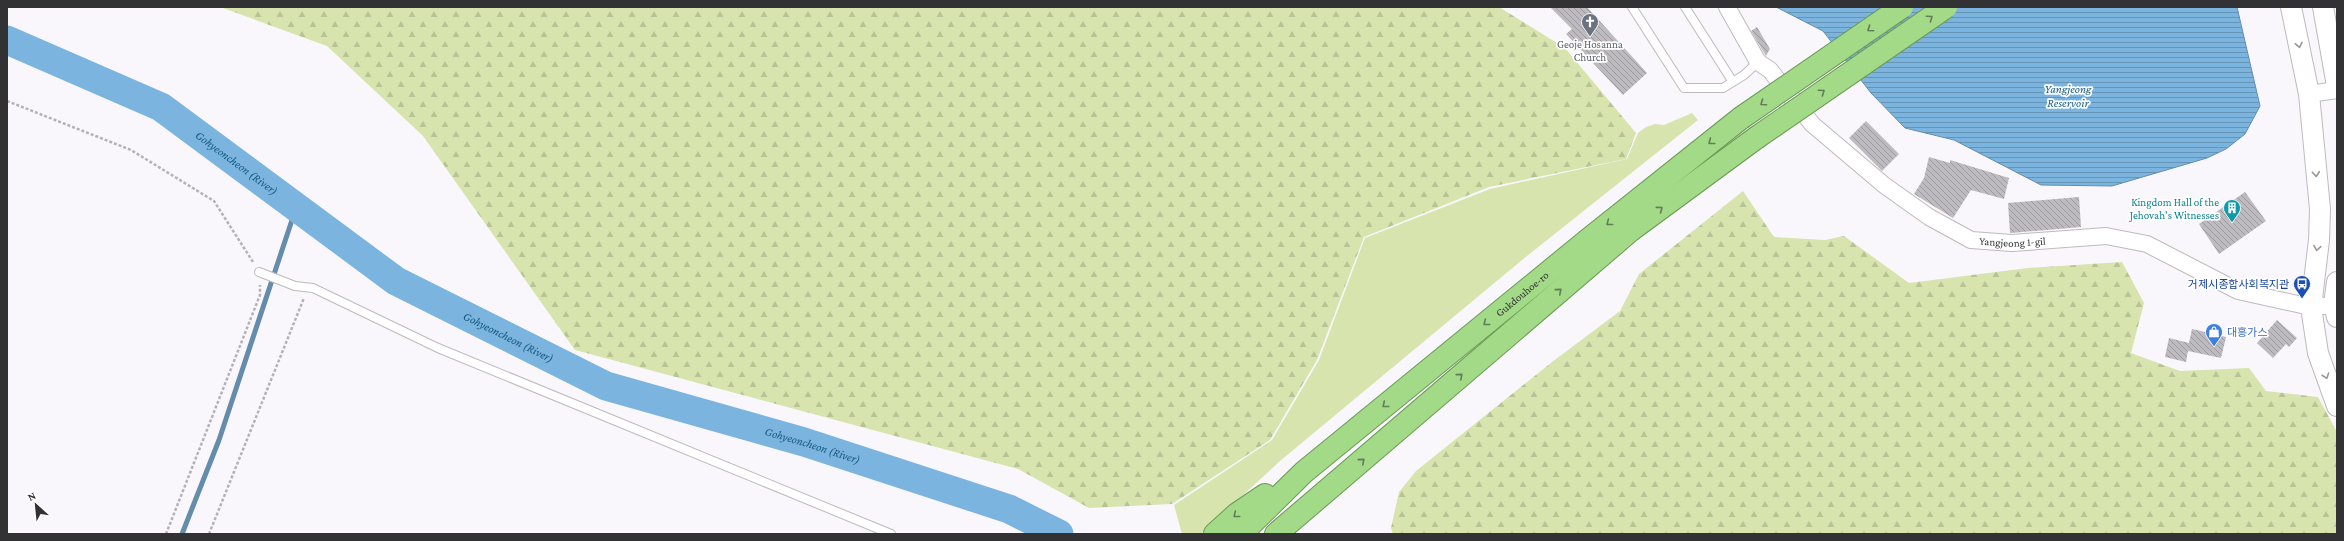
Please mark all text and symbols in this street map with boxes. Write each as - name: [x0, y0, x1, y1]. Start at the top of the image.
- church icon: Geoje Hosanna Church: [1580, 12, 1600, 37]
- one-way arrow: [1925, 16, 1932, 23]
- one-way arrow: [1867, 24, 1874, 31]
- place label: Geoje Hosanna Church: [1557, 38, 1623, 63]
- one-way arrow: [2294, 42, 2303, 48]
- water label: Yangjeong Reservoir: [2045, 82, 2092, 110]
- one-way arrow: [1818, 90, 1825, 97]
- one-way arrow: [1760, 98, 1767, 106]
- water label: Gohyeoncheon (River): [193, 128, 280, 198]
- one-way arrow: [1708, 138, 1715, 145]
- one-way arrow: [2312, 171, 2321, 177]
- place label: Kingdom Hall of the Jehovah's Witnesses: [2129, 196, 2219, 222]
- building icon: Kingdom Hall of the Jehovah's Witnesses: [2222, 198, 2242, 223]
- one-way arrow: [1655, 207, 1662, 214]
- one-way arrow: [1606, 219, 1613, 226]
- street label: Yangjeong 1-gil: [1979, 235, 2046, 249]
- one-way arrow: [2313, 245, 2322, 251]
- street label: Gukdouhoe-ro: [1493, 268, 1551, 319]
- bus stop icon: 거제시종합사회복지관: [2292, 274, 2312, 299]
- place label: 거제시종합사회복지관: [2188, 278, 2289, 290]
- one-way arrow: [1554, 289, 1562, 296]
- water label: Gohyeoncheon (River): [461, 309, 556, 366]
- one-way arrow: [1484, 318, 1491, 325]
- shop icon: 대흥가스: [2204, 322, 2224, 347]
- place label: 대흥가스: [2227, 326, 2267, 338]
- one-way arrow: [2321, 372, 2330, 379]
- one-way arrow: [1456, 374, 1463, 381]
- one-way arrow: [1383, 401, 1390, 408]
- water label: Gohyeoncheon (River): [763, 424, 862, 467]
- one-way arrow: [1357, 459, 1365, 466]
- north arrow: [16, 485, 56, 525]
- text: N: [25, 489, 38, 503]
- one-way arrow: [1234, 511, 1241, 518]

